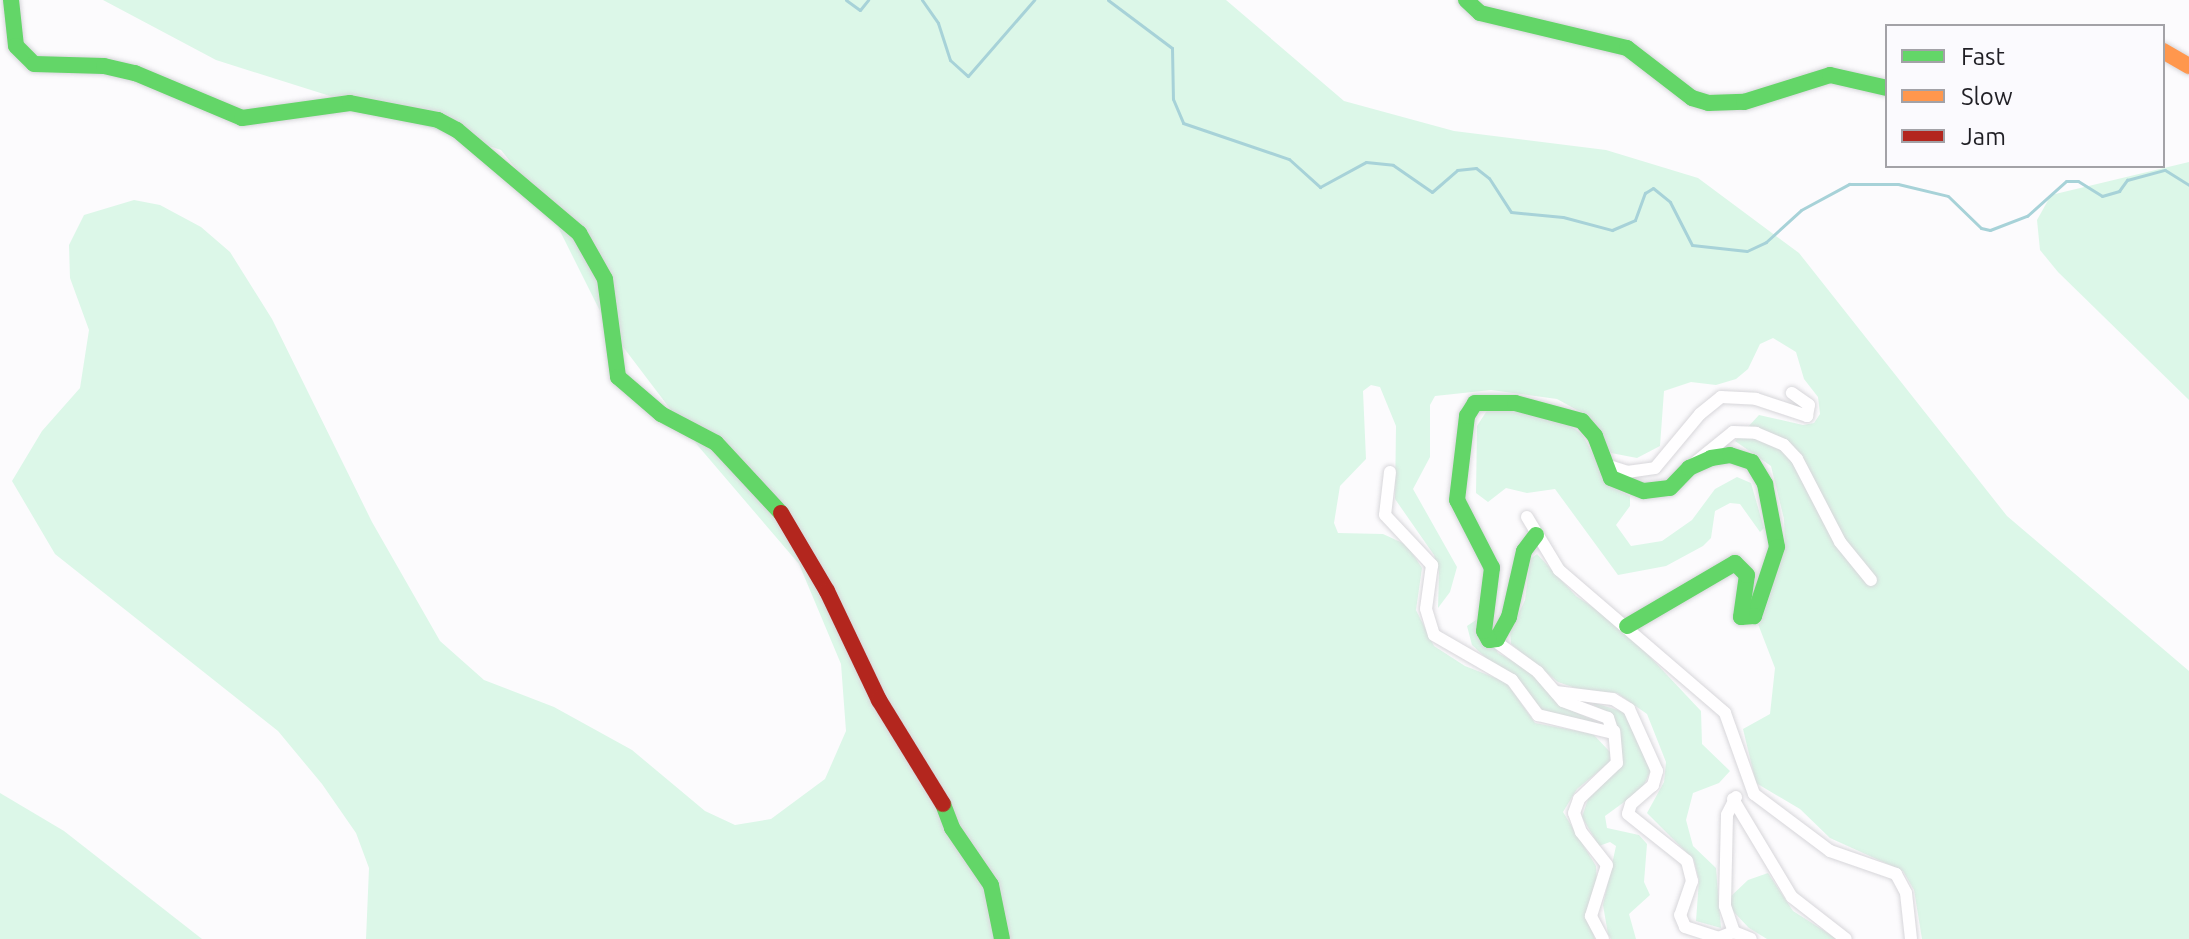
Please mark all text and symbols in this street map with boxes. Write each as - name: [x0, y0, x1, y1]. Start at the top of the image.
- legend: [1885, 24, 2165, 168]
- text: Fast: [1961, 43, 2005, 70]
- text: Slow: [1961, 83, 2013, 110]
- text: Jam: [1961, 123, 2006, 150]

